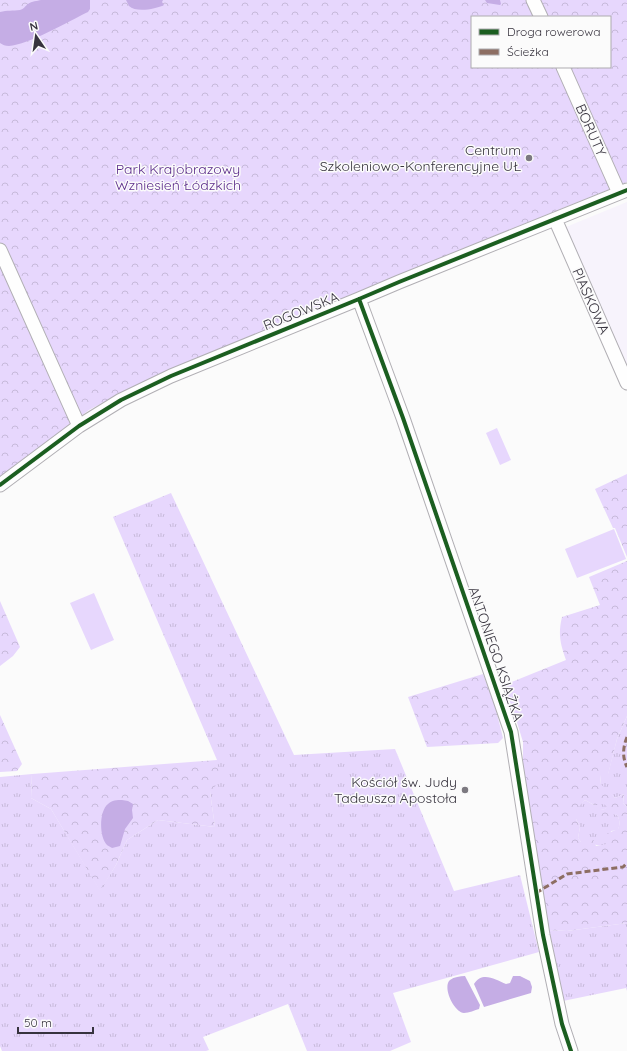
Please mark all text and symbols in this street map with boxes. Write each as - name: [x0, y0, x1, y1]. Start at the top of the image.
- north arrow: [16, 16, 56, 56]
- legend: [471, 16, 611, 68]
- text: N: [28, 19, 39, 34]
- text: Droga rowerowa: [507, 24, 601, 39]
- text: Ścieżka: [507, 44, 549, 59]
- street label: BORUTY: [571, 101, 611, 159]
- place label: Centrum Szkoleniowo-Konferencyjne UŁ: [320, 141, 521, 175]
- marker: Centrum Szkoleniowo-Konferencyjne UŁ: [524, 153, 534, 163]
- park label: Park Krajobrazowy Wzniesień Łódzkich: [115, 160, 241, 194]
- street label: PIASKOWA: [568, 265, 614, 337]
- street label: ROGOWSKA: [260, 288, 342, 334]
- street label: ANTONIEGO KSIĄŻKA: [464, 584, 528, 724]
- place label: Kościół św. Judy Tadeusza Apostoła: [334, 773, 457, 807]
- marker: Kościół św. Judy Tadeusza Apostoła: [460, 785, 470, 795]
- scale bar: [18, 1009, 93, 1035]
- text: 50 m: [24, 1015, 52, 1030]

